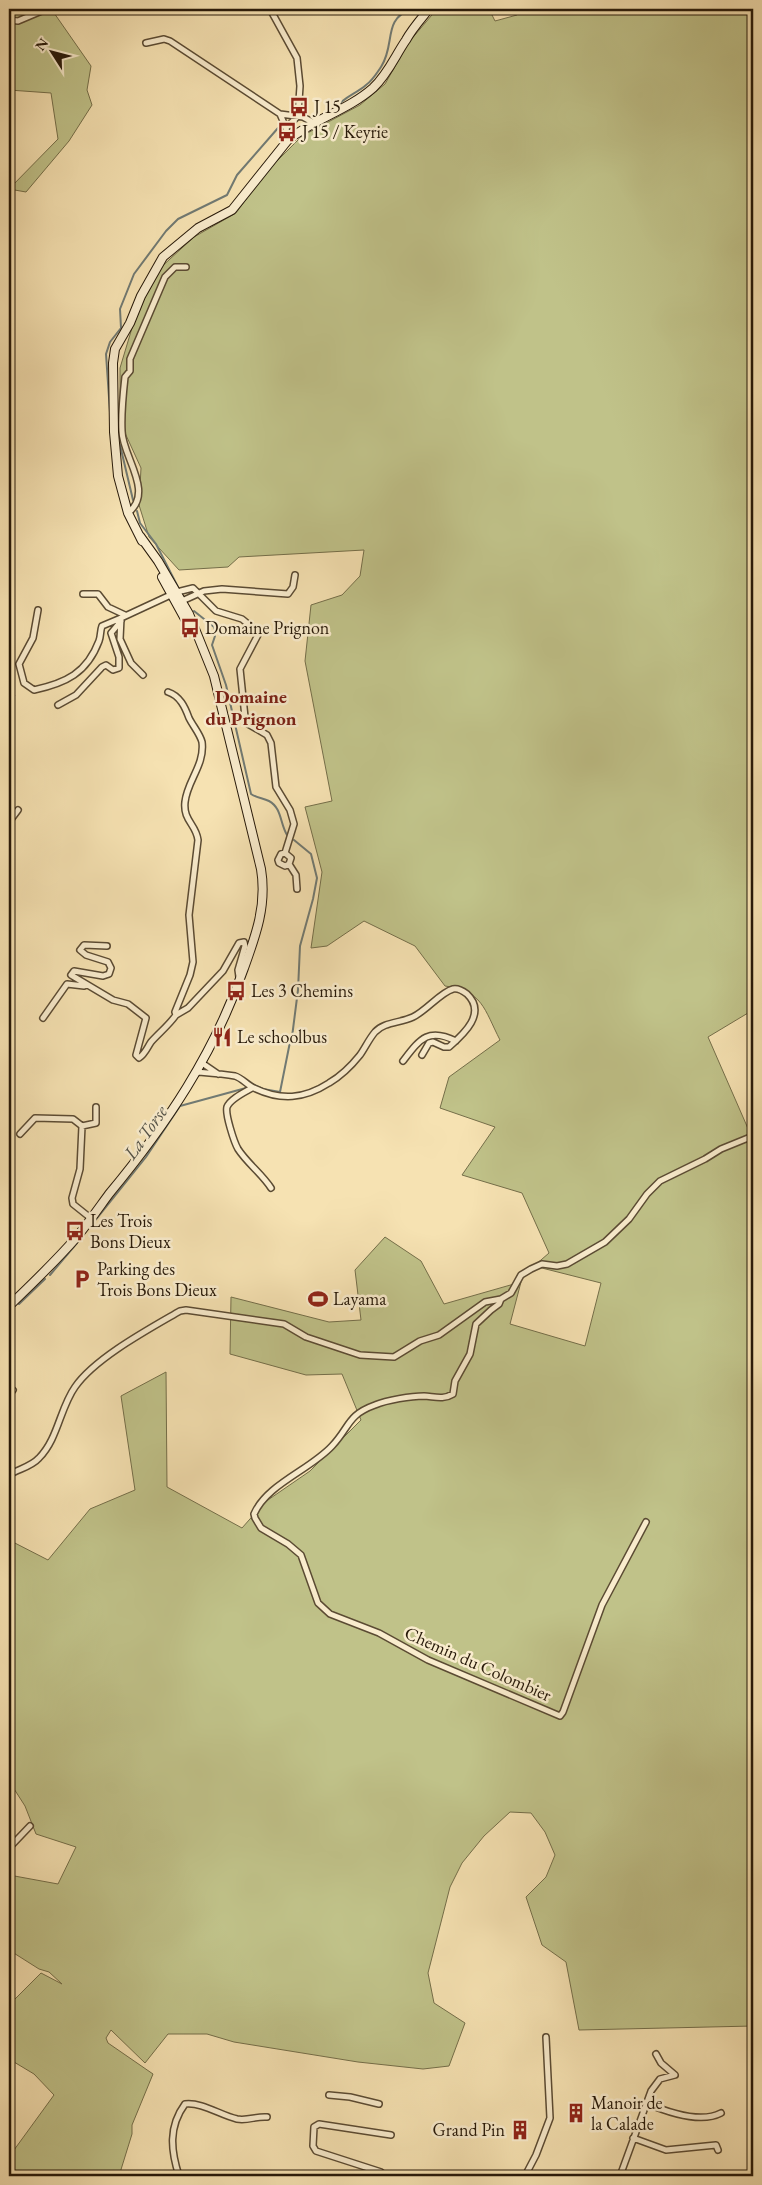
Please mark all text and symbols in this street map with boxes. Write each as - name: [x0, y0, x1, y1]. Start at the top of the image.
- north arrow: [28, 28, 78, 78]
- text: N: [31, 34, 52, 54]
- place label: J 15: [312, 95, 341, 118]
- bus stop icon: J 15: [288, 96, 310, 118]
- place label: J 15 / Keyrie: [300, 120, 388, 143]
- bus stop icon: J 15 / Keyrie: [276, 121, 298, 143]
- place label: Domaine Prignon: [205, 616, 330, 639]
- bus stop icon: Domaine Prignon: [179, 617, 201, 639]
- district label: Domaine du Prignon: [206, 684, 297, 731]
- place label: Les 3 Chemins: [251, 979, 353, 1002]
- bus stop icon: Les 3 Chemins: [225, 980, 247, 1002]
- place label: Le schoolbus: [237, 1025, 327, 1048]
- restaurant icon: Le schoolbus: [211, 1026, 233, 1048]
- water label: La Torse: [117, 1100, 173, 1165]
- place label: Les Trois Bons Dieux: [90, 1209, 171, 1253]
- bus stop icon: Les Trois Bons Dieux: [64, 1220, 86, 1242]
- place label: Parking des Trois Bons Dieux: [97, 1257, 217, 1301]
- parking icon: Parking des Trois Bons Dieux: [71, 1268, 93, 1290]
- place label: Layama: [333, 1287, 387, 1310]
- sports icon: Layama: [307, 1288, 329, 1310]
- street label: Chemin du Colombier: [401, 1621, 555, 1706]
- place label: Manoir de la Calade: [591, 2091, 663, 2135]
- building icon: Manoir de la Calade: [565, 2102, 587, 2124]
- place label: Grand Pin: [433, 2118, 505, 2141]
- building icon: Grand Pin: [509, 2119, 531, 2141]

